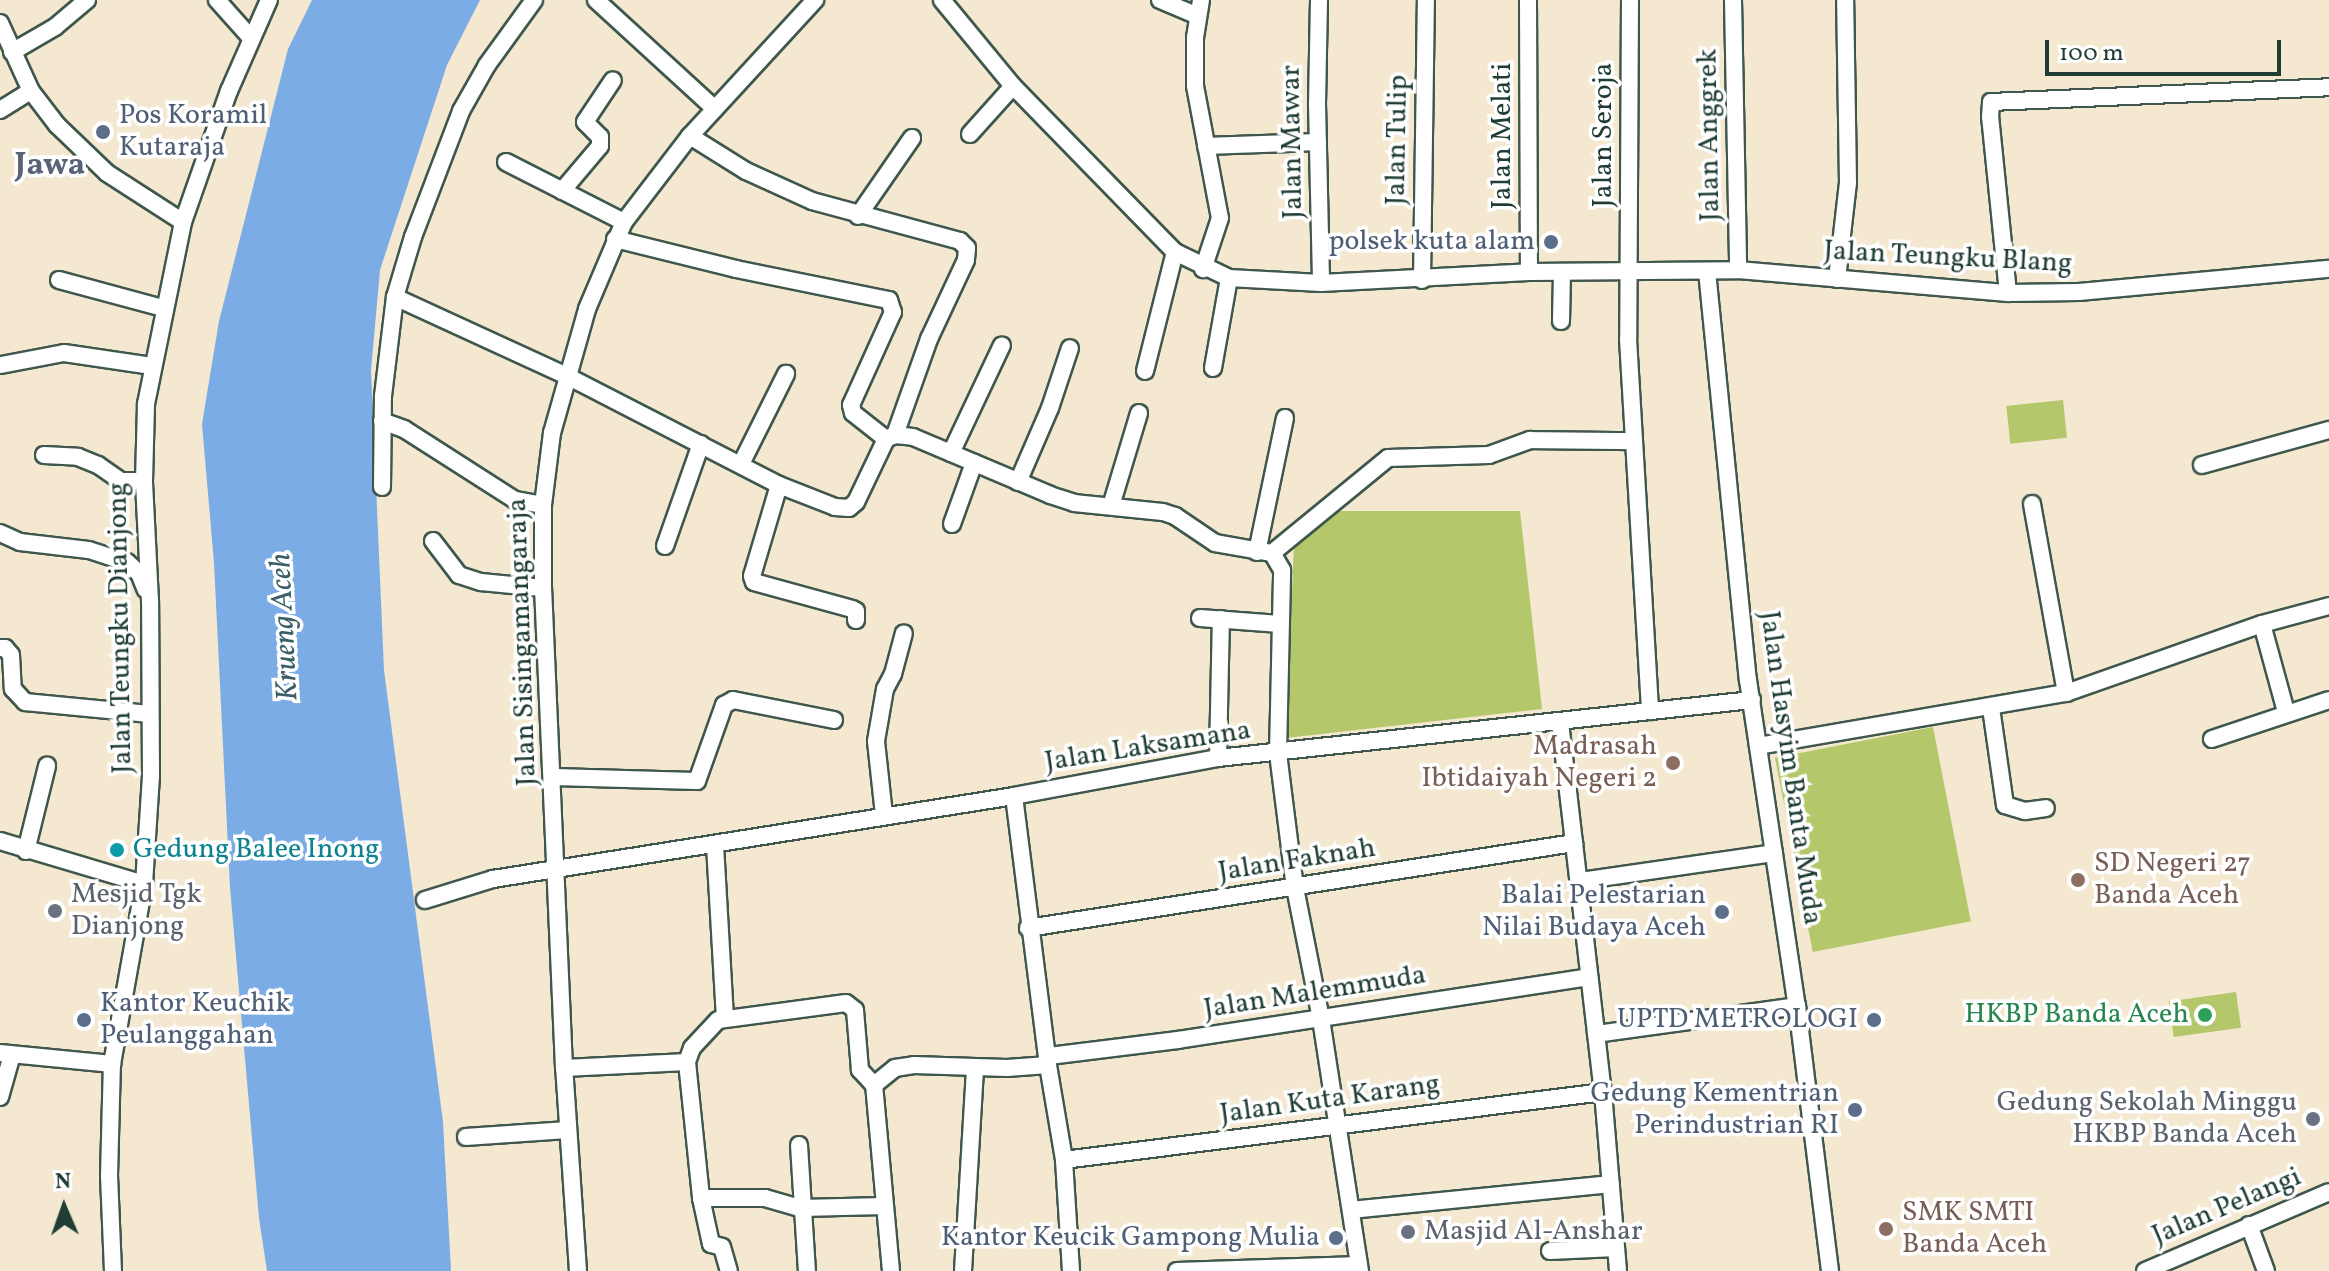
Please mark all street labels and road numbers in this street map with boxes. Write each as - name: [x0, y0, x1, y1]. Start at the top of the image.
- street label: Jalan Anggrek: [1692, 48, 1728, 222]
- street label: Jalan Seroja: [1587, 62, 1621, 208]
- street label: Jalan Melati: [1486, 63, 1520, 209]
- street label: Jalan Mawar: [1275, 65, 1311, 219]
- street label: Jalan Tulip: [1380, 74, 1416, 206]
- street label: Jalan Teungku Blang: [1822, 235, 2074, 281]
- street label: Jalan Teungku Dianjong: [102, 482, 140, 774]
- street label: Jalan Sisingamangaraja: [501, 497, 545, 787]
- street label: Jalan Hasyim Banta Muda: [1751, 609, 1829, 927]
- street label: Jalan Laksamana: [1043, 714, 1253, 780]
- street label: Jalan Faknah: [1216, 832, 1378, 890]
- street label: Jalan Malemmuda: [1201, 959, 1429, 1027]
- street label: Jalan Kuta Karang: [1218, 1068, 1442, 1132]
- street label: Jalan Pelangi: [2147, 1161, 2307, 1253]

